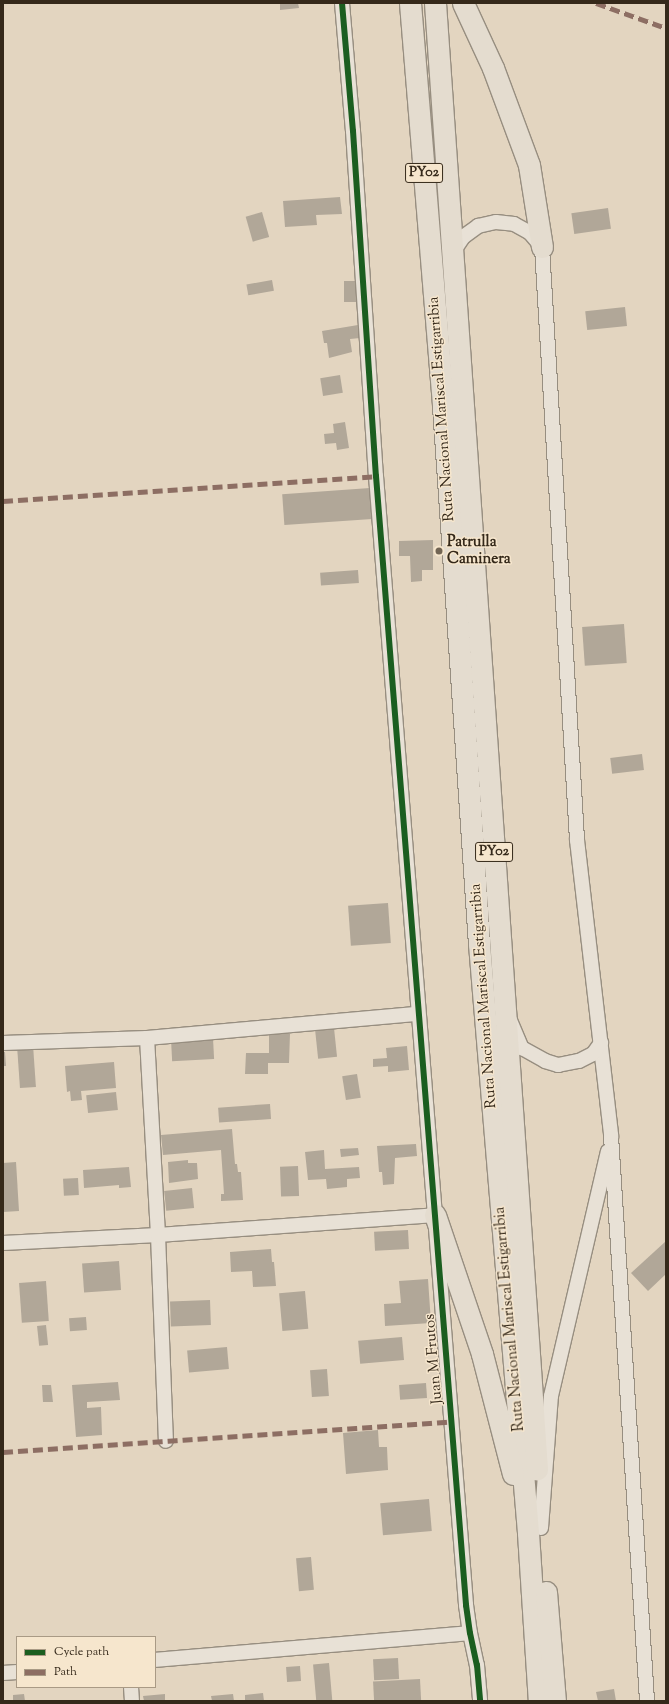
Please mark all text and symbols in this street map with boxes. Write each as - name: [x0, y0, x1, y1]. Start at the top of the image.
- road number: PY02: [405, 161, 443, 185]
- street label: Ruta Nacional Mariscal Estigarribia: [425, 296, 459, 522]
- place label: Patrulla Caminera: [447, 533, 511, 568]
- marker: Patrulla Caminera: [434, 546, 444, 556]
- road number: PY02: [475, 840, 513, 864]
- street label: Ruta Nacional Mariscal Estigarribia: [467, 883, 501, 1109]
- street label: Ruta Nacional Mariscal Estigarribia: [491, 1206, 529, 1432]
- street label: Juan M Frutos: [421, 1313, 447, 1405]
- legend: [16, 1636, 156, 1688]
- text: Cycle path: [54, 1643, 109, 1661]
- text: Path: [54, 1663, 77, 1681]

